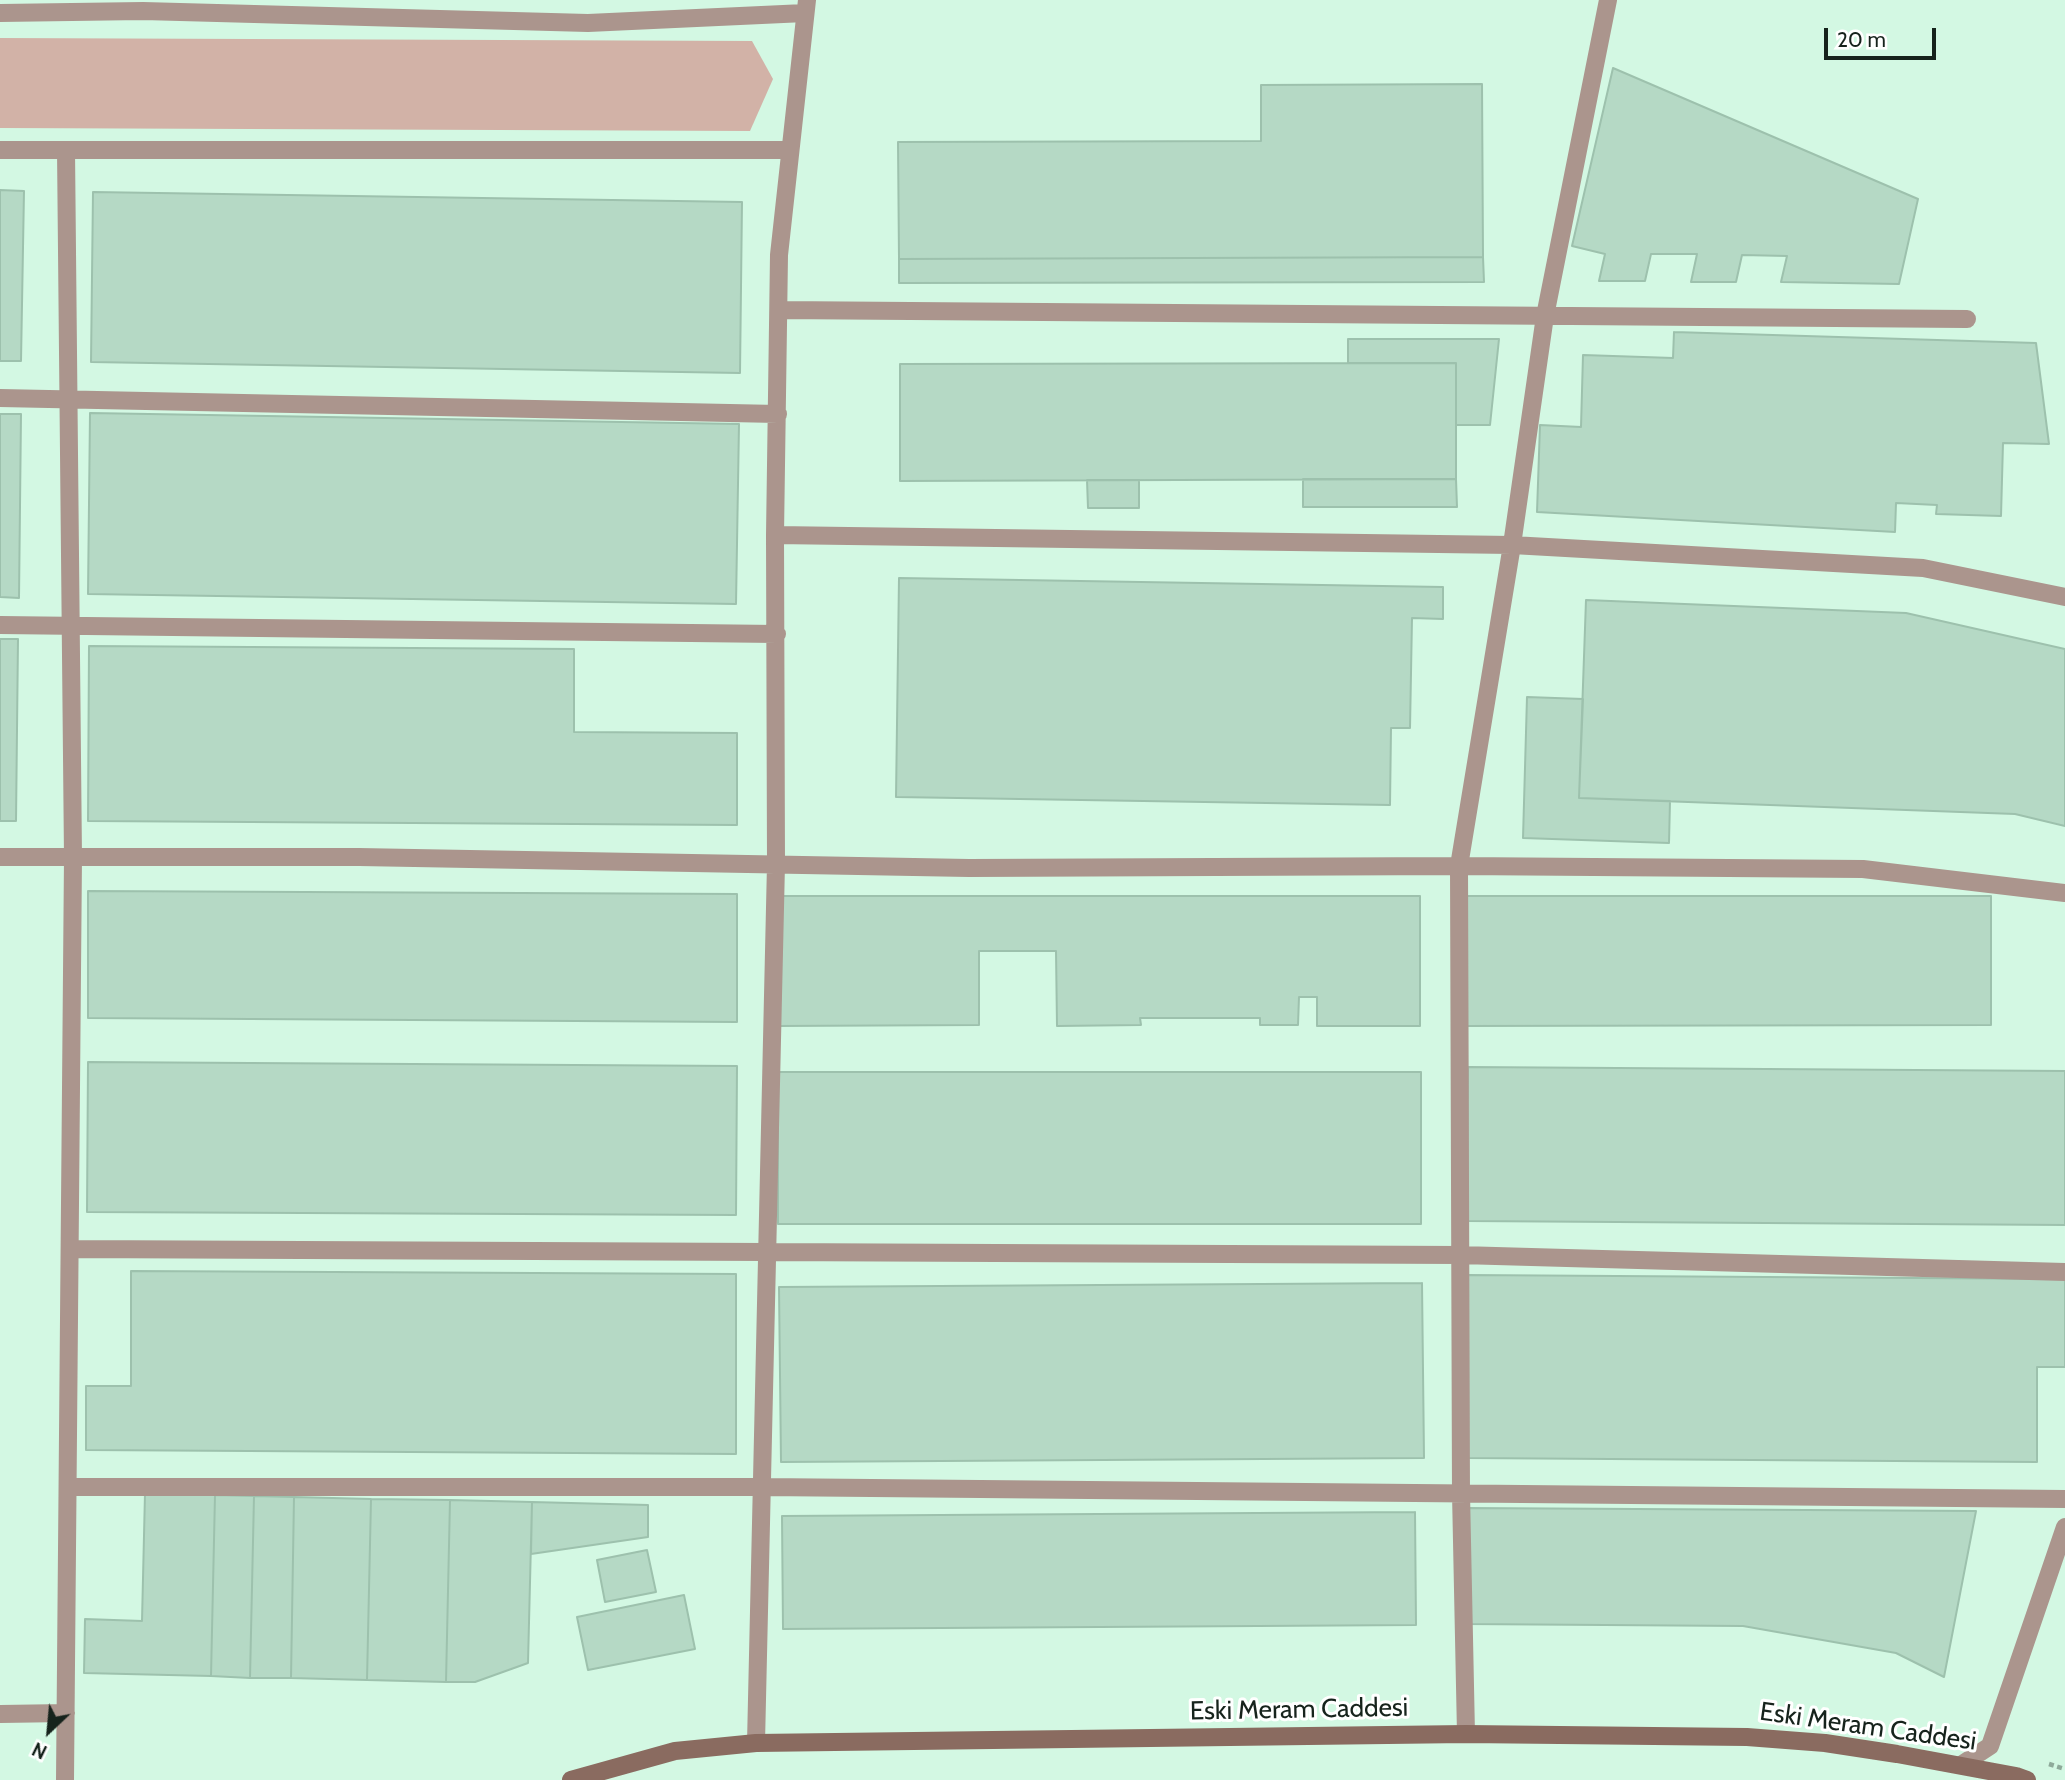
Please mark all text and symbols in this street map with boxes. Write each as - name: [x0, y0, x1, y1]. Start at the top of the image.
- scale bar: [1827, 14, 1939, 58]
- text: 20 m: [1837, 27, 1886, 52]
- street label: Eski Meram Caddesi: [1190, 1692, 1408, 1728]
- north arrow: [14, 1696, 84, 1766]
- street label: Eski Meram Caddesi: [1758, 1696, 1978, 1758]
- text: N: [28, 1737, 51, 1764]

